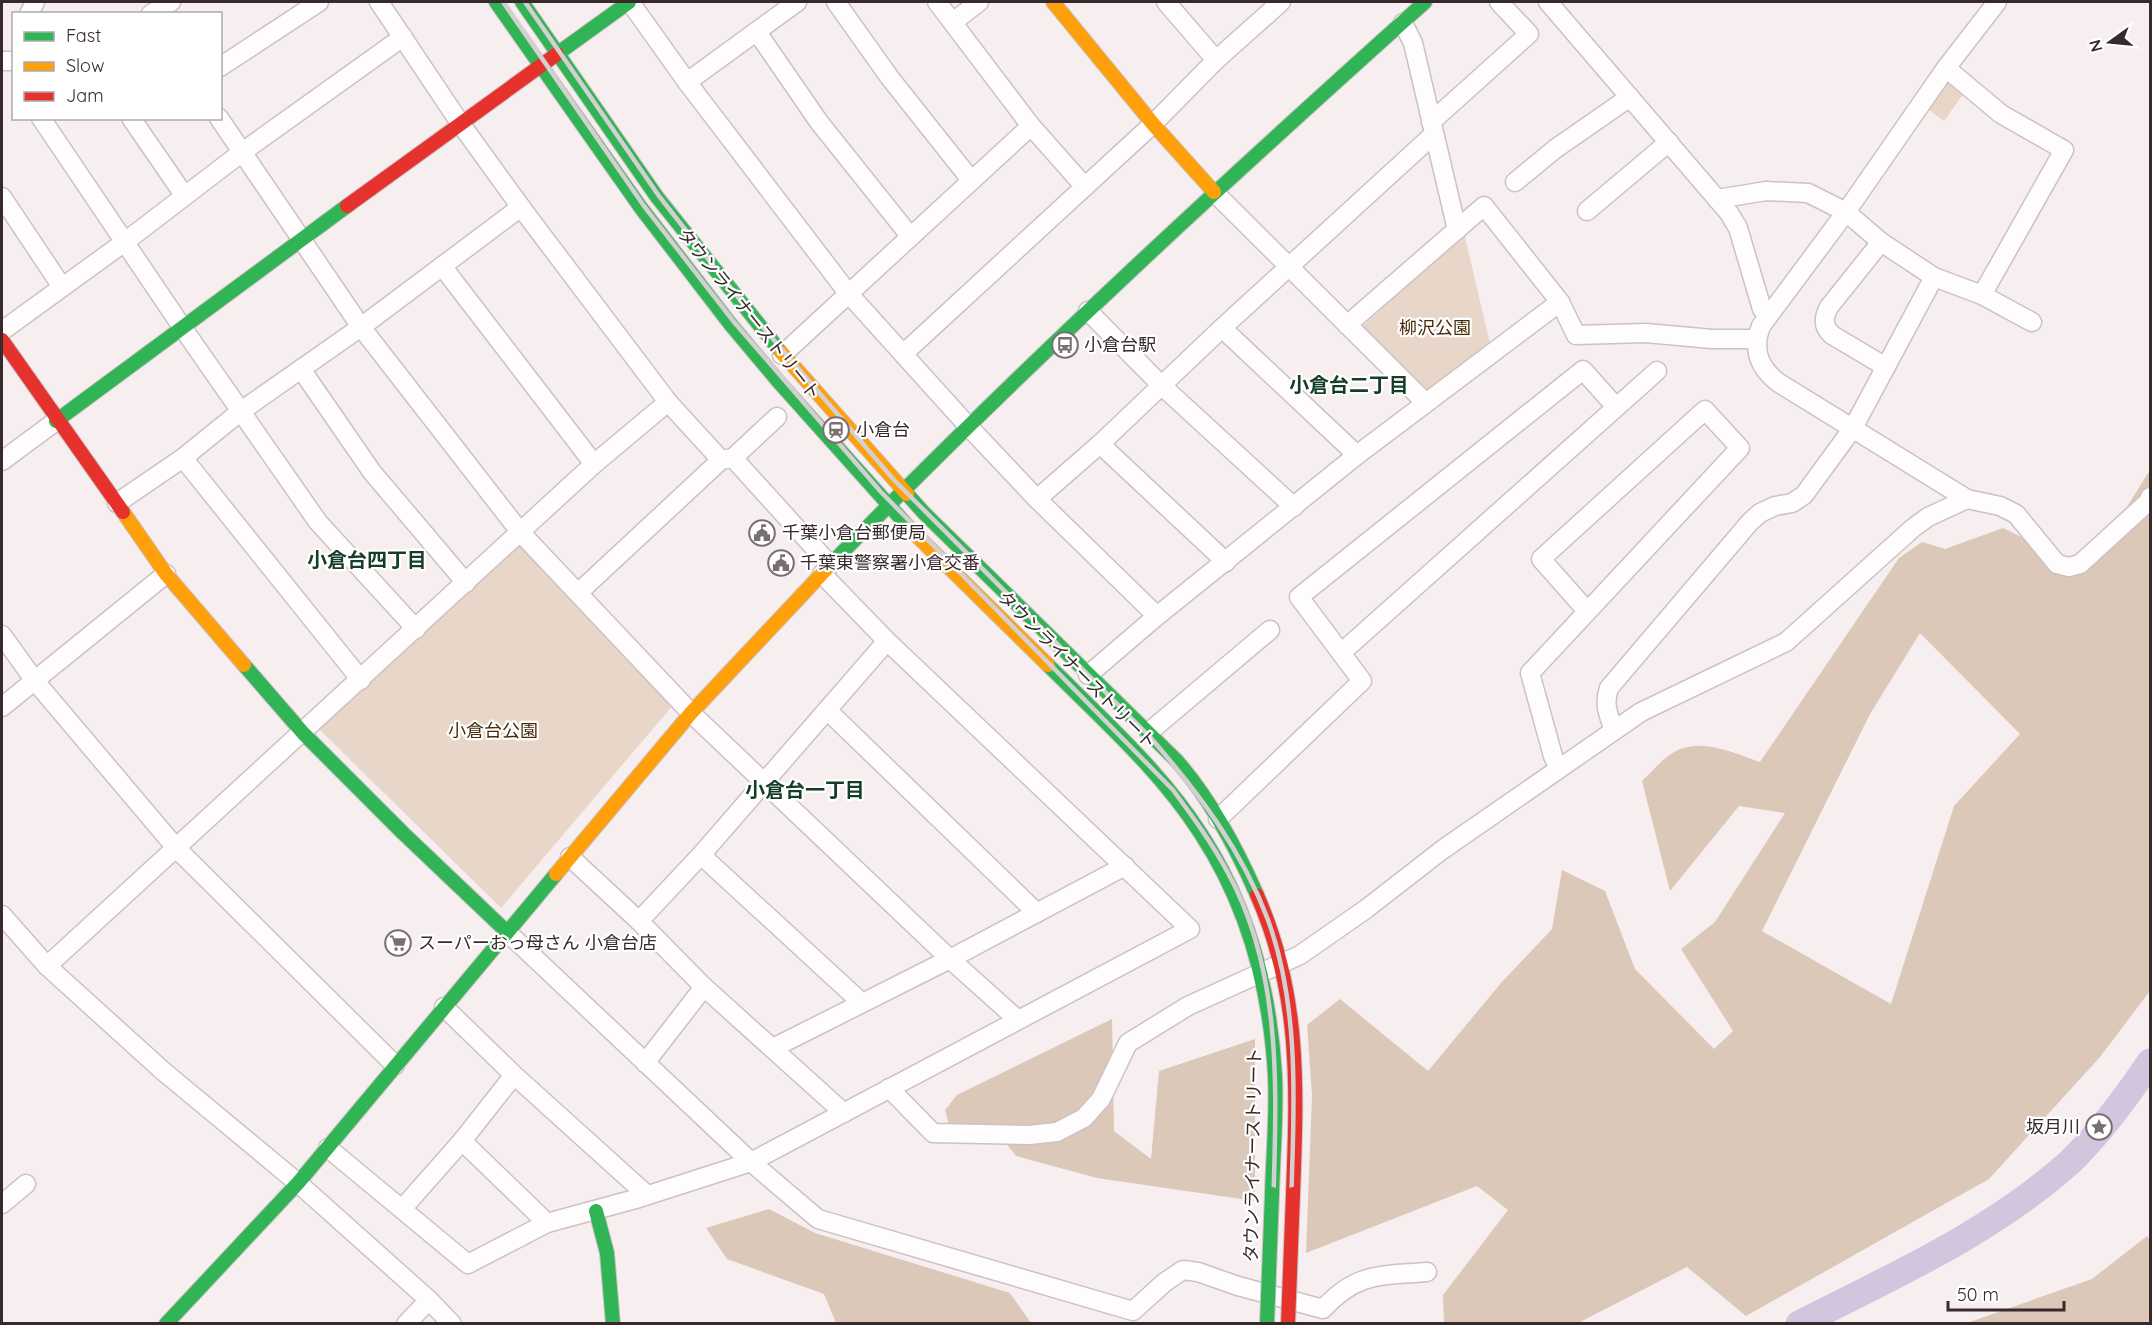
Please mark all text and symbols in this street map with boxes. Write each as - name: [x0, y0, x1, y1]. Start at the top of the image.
- legend: [12, 12, 222, 120]
- north arrow: [2080, 12, 2140, 72]
- text: Fast: [66, 24, 101, 47]
- text: N: [2084, 38, 2107, 54]
- text: Slow: [66, 54, 104, 77]
- text: Jam: [66, 84, 104, 107]
- street label: タウンライナーストリート: [673, 223, 826, 404]
- park label: 柳沢公園: [1399, 316, 1471, 339]
- bus stop icon: 小倉台駅: [1050, 330, 1080, 360]
- place label: 小倉台駅: [1084, 333, 1156, 356]
- district label: 小倉台二丁目: [1289, 372, 1409, 397]
- station icon: 小倉台: [821, 415, 851, 445]
- place label: 小倉台: [856, 418, 910, 441]
- public building icon: 千葉小倉台郵便局: [747, 518, 777, 548]
- place label: 千葉小倉台郵便局: [782, 521, 926, 544]
- district label: 小倉台四丁目: [307, 547, 427, 572]
- public building icon: 千葉東警察署小倉交番: [766, 548, 796, 578]
- place label: 千葉東警察署小倉交番: [800, 551, 980, 574]
- street label: タウンライナーストリート: [993, 586, 1161, 754]
- park label: 小倉台公園: [448, 719, 538, 742]
- district label: 小倉台一丁目: [745, 777, 865, 802]
- supermarket icon: スーパーおっ母さん 小倉台店: [383, 928, 413, 958]
- place label: スーパーおっ母さん 小倉台店: [418, 931, 657, 954]
- street label: タウンライナーストリート: [1239, 1047, 1266, 1263]
- place icon: 坂月川: [2084, 1112, 2114, 1142]
- place label: 坂月川: [2026, 1115, 2080, 1138]
- scale bar: [1948, 1274, 2064, 1312]
- text: 50 m: [1957, 1283, 1999, 1306]

